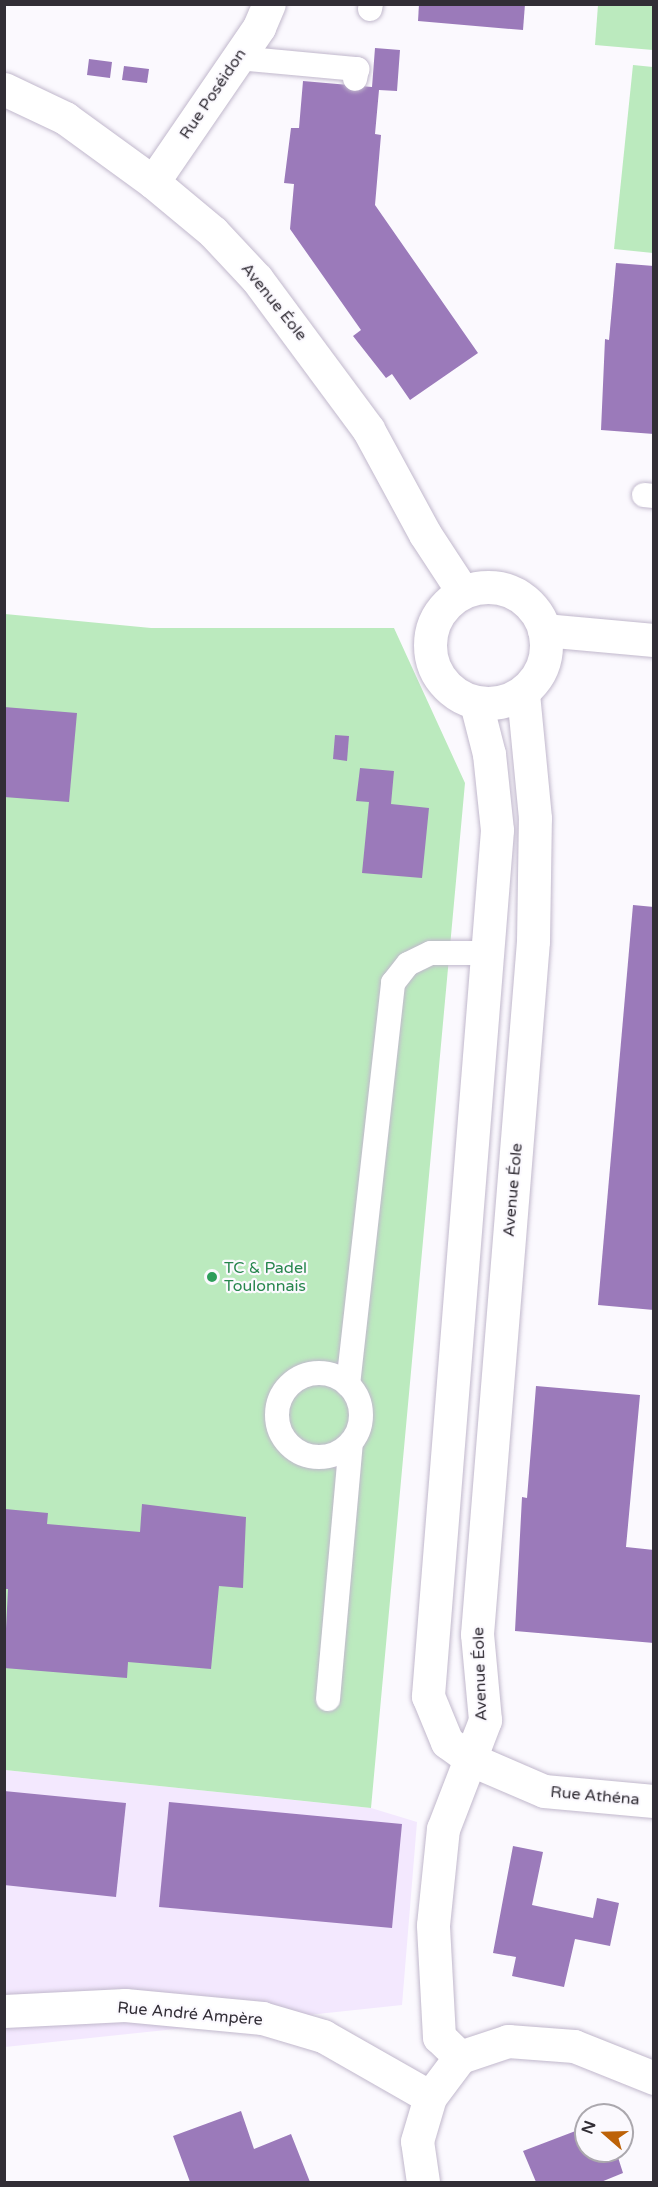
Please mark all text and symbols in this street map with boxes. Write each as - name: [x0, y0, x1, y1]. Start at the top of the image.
- street label: Rue Poséidon: [176, 45, 250, 143]
- street label: Avenue Éole: [237, 259, 311, 345]
- street label: Avenue Éole: [499, 1142, 527, 1238]
- place label: TC & Padel Toulonnais: [224, 1258, 307, 1296]
- marker: TC & Padel Toulonnais: [205, 1270, 219, 1284]
- street label: Avenue Éole: [469, 1627, 491, 1721]
- street label: Rue Athéna: [550, 1783, 640, 1809]
- street label: Rue André Ampère: [117, 1998, 263, 2030]
- north arrow: [574, 2103, 634, 2163]
- text: N: [577, 2118, 601, 2137]

